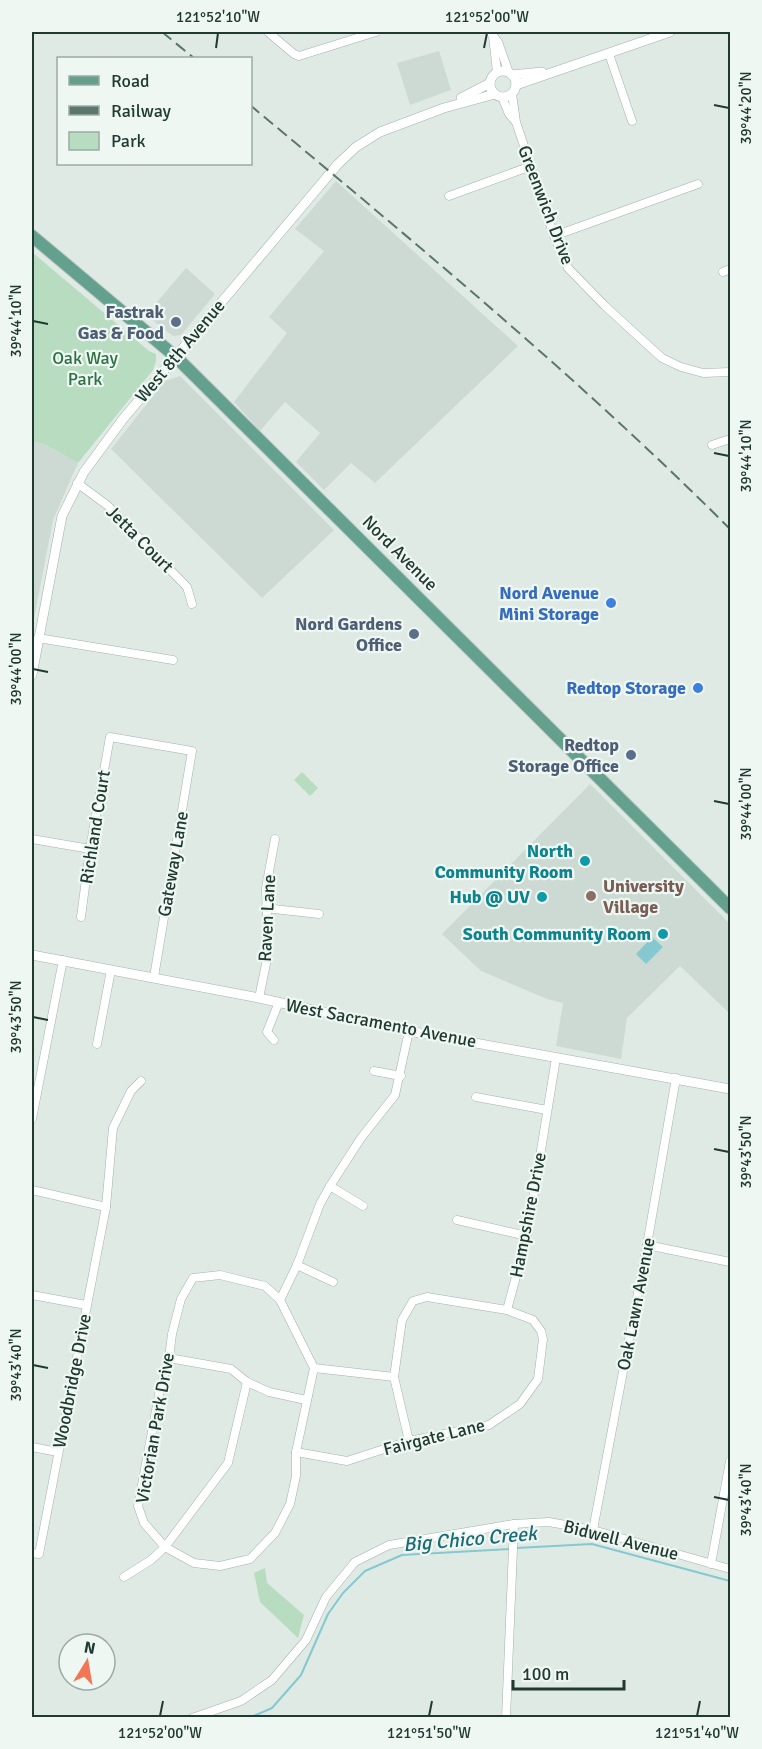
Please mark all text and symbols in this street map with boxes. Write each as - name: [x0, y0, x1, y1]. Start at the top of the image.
- text: 121°52'10"W: [176, 8, 260, 26]
- text: 121°52'00"W: [445, 8, 529, 26]
- legend: [57, 57, 252, 165]
- text: Road: [111, 70, 150, 92]
- text: 39°44'20"N: [737, 71, 755, 145]
- text: Railway: [111, 100, 172, 122]
- text: Park: [111, 130, 146, 152]
- street label: Greenwich Drive: [513, 142, 579, 268]
- text: 39°44'10"N: [7, 284, 25, 358]
- street label: West 8th Avenue: [130, 295, 230, 407]
- place label: Fastrak Gas & Food: [78, 301, 165, 344]
- marker: Fastrak Gas & Food: [169, 315, 183, 329]
- park label: Oak Way Park: [52, 347, 118, 390]
- text: 39°44'10"N: [737, 419, 755, 493]
- street label: Jetta Court: [102, 501, 178, 577]
- street label: Nord Avenue: [358, 511, 442, 595]
- place label: Nord Avenue Mini Storage: [499, 582, 599, 625]
- marker: Nord Avenue Mini Storage: [604, 596, 618, 610]
- place label: Nord Gardens Office: [295, 613, 402, 656]
- marker: Nord Gardens Office: [407, 627, 421, 641]
- text: 39°44'00"N: [7, 632, 25, 706]
- place label: Redtop Storage: [566, 677, 686, 699]
- marker: Redtop Storage: [691, 681, 705, 695]
- place label: Redtop Storage Office: [508, 734, 619, 777]
- marker: Redtop Storage Office: [624, 748, 638, 762]
- text: 39°44'00"N: [737, 767, 755, 841]
- street label: Richland Court: [75, 768, 115, 886]
- street label: Gateway Lane: [153, 810, 193, 918]
- place label: North Community Room: [435, 840, 573, 883]
- marker: North Community Room: [578, 854, 592, 868]
- street label: Raven Lane: [254, 874, 280, 962]
- place label: University Village: [603, 875, 684, 918]
- place label: Hub @ UV: [450, 886, 530, 908]
- marker: University Village: [584, 889, 598, 903]
- marker: Hub @ UV: [535, 890, 549, 904]
- place label: South Community Room: [463, 923, 651, 945]
- marker: South Community Room: [656, 927, 670, 941]
- text: 39°43'50"N: [7, 980, 25, 1054]
- street label: West Sacramento Avenue: [284, 994, 478, 1052]
- text: 39°43'50"N: [737, 1115, 755, 1189]
- street label: Hampshire Drive: [505, 1150, 551, 1280]
- street label: Oak Lawn Avenue: [612, 1236, 660, 1372]
- street label: Woodbridge Drive: [48, 1312, 96, 1450]
- text: 39°43'40"N: [7, 1328, 25, 1402]
- street label: Victorian Park Drive: [131, 1351, 179, 1505]
- street label: Fairgate Lane: [381, 1414, 487, 1460]
- text: 39°43'40"N: [737, 1463, 755, 1537]
- street label: Bidwell Avenue: [561, 1515, 681, 1565]
- water label: Big Chico Creek: [402, 1521, 540, 1557]
- north arrow: [57, 1632, 117, 1692]
- text: N: [82, 1637, 97, 1659]
- scale bar: [513, 1653, 624, 1691]
- text: 100 m: [522, 1663, 569, 1685]
- text: 121°52'00"W: [118, 1724, 202, 1742]
- text: 121°51'50"W: [387, 1724, 471, 1742]
- text: 121°51'40"W: [655, 1724, 739, 1742]

